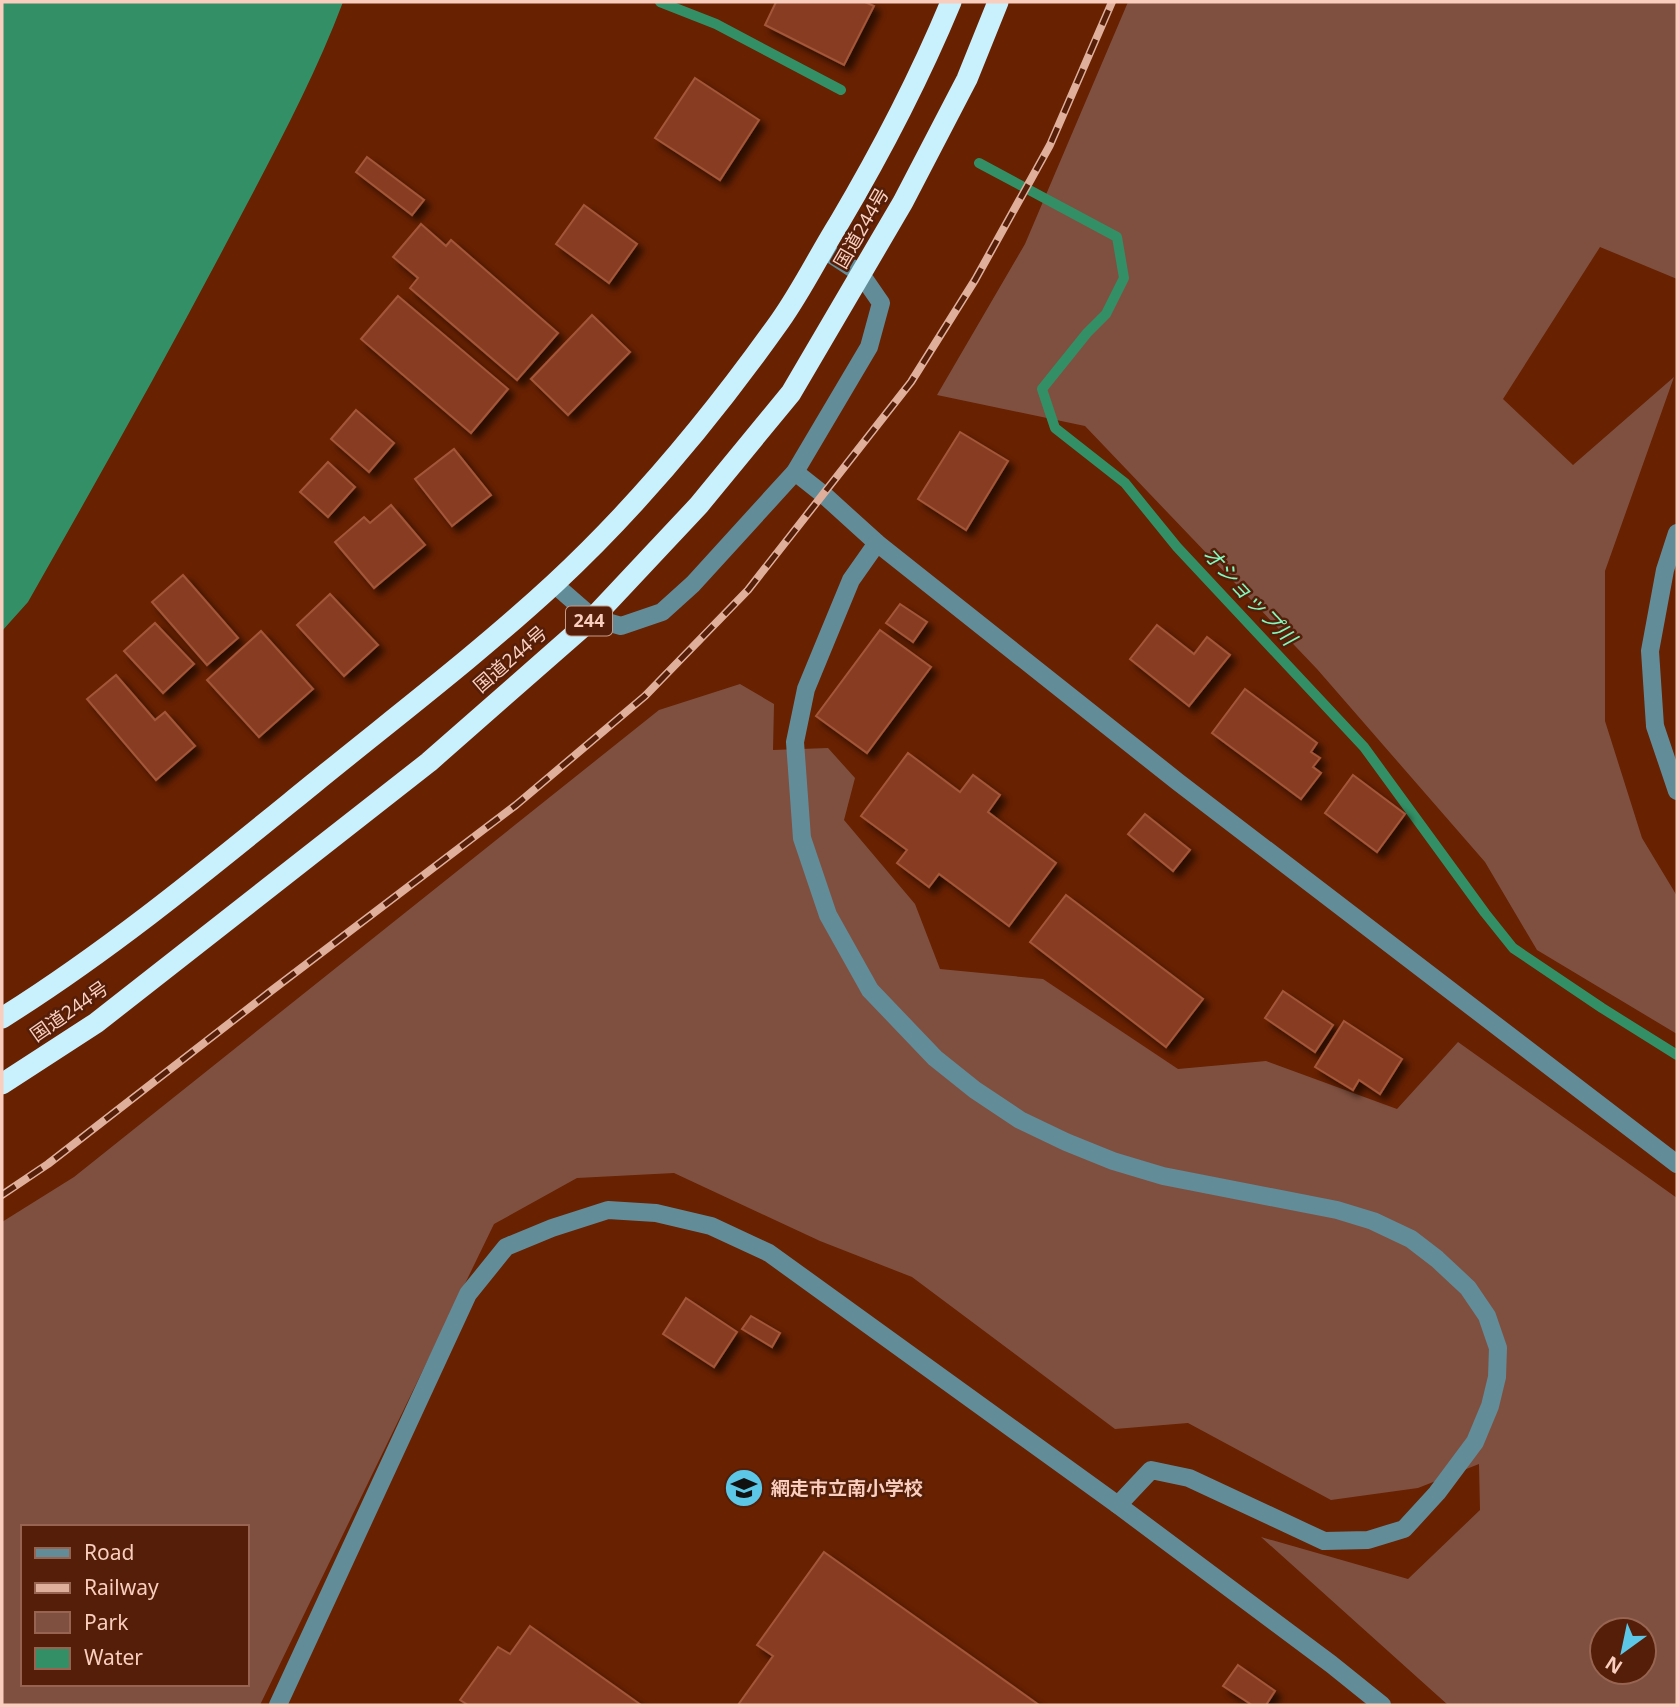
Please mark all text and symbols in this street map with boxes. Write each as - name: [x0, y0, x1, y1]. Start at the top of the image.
- street label: 国道244号: [827, 183, 895, 273]
- water label: オショップ川: [1197, 540, 1304, 652]
- road number: 244: [566, 606, 612, 636]
- street label: 国道244号: [468, 620, 552, 698]
- street label: 国道244号: [25, 975, 113, 1047]
- school or university icon: 網走市立南小学校: [723, 1467, 765, 1509]
- place label: 網走市立南小学校: [771, 1475, 923, 1501]
- legend: [21, 1525, 248, 1686]
- text: Road: [84, 1538, 134, 1566]
- text: Railway: [84, 1573, 159, 1601]
- text: Park: [84, 1608, 129, 1636]
- north arrow: [1588, 1616, 1658, 1686]
- text: Water: [84, 1643, 143, 1671]
- text: N: [1600, 1650, 1627, 1680]

